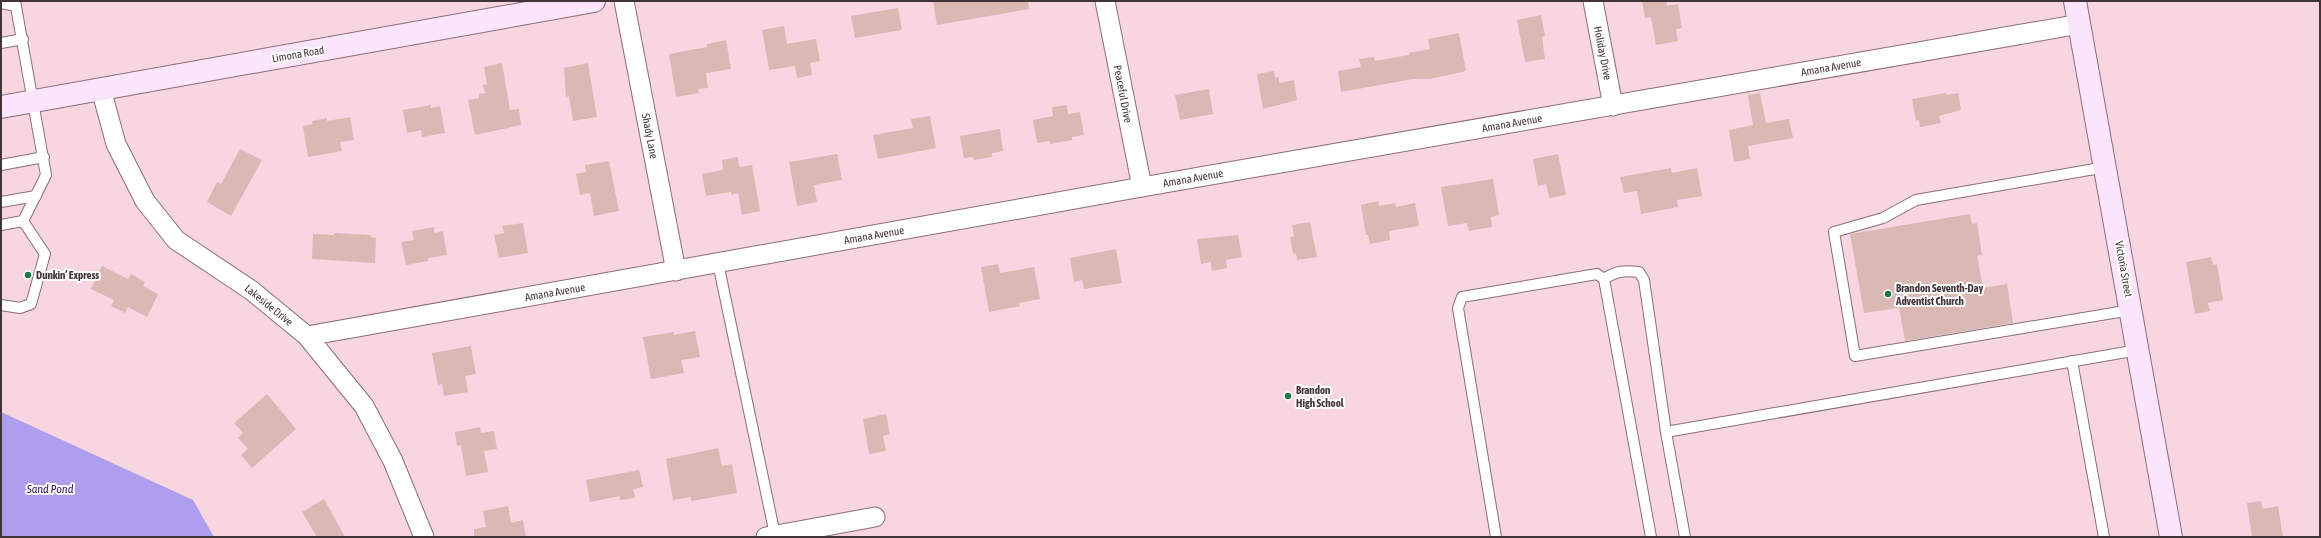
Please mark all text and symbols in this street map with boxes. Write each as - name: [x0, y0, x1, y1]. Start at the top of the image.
- street label: Holiday Drive: [1592, 25, 1614, 81]
- street label: Limona Road: [271, 44, 325, 64]
- street label: Amana Avenue: [1800, 56, 1862, 78]
- street label: Peaceful Drive: [1112, 64, 1134, 124]
- street label: Shady Lane: [640, 112, 660, 160]
- street label: Amana Avenue: [1481, 112, 1543, 134]
- street label: Amana Avenue: [1162, 167, 1224, 189]
- street label: Amana Avenue: [843, 224, 905, 246]
- street label: Victoria Street: [2113, 240, 2135, 298]
- place label: Dunkin’ Express: [36, 269, 99, 281]
- marker: Dunkin’ Express: [23, 270, 33, 280]
- street label: Amana Avenue: [524, 281, 586, 303]
- street label: Lakeside Drive: [243, 282, 295, 328]
- place label: Brandon Seventh-Day Adventist Church: [1895, 282, 1984, 307]
- marker: Brandon Seventh-Day Adventist Church: [1883, 289, 1893, 299]
- place label: Brandon High School: [1296, 384, 1345, 409]
- marker: Brandon High School: [1283, 391, 1293, 401]
- water label: Sand Pond: [26, 482, 74, 496]

